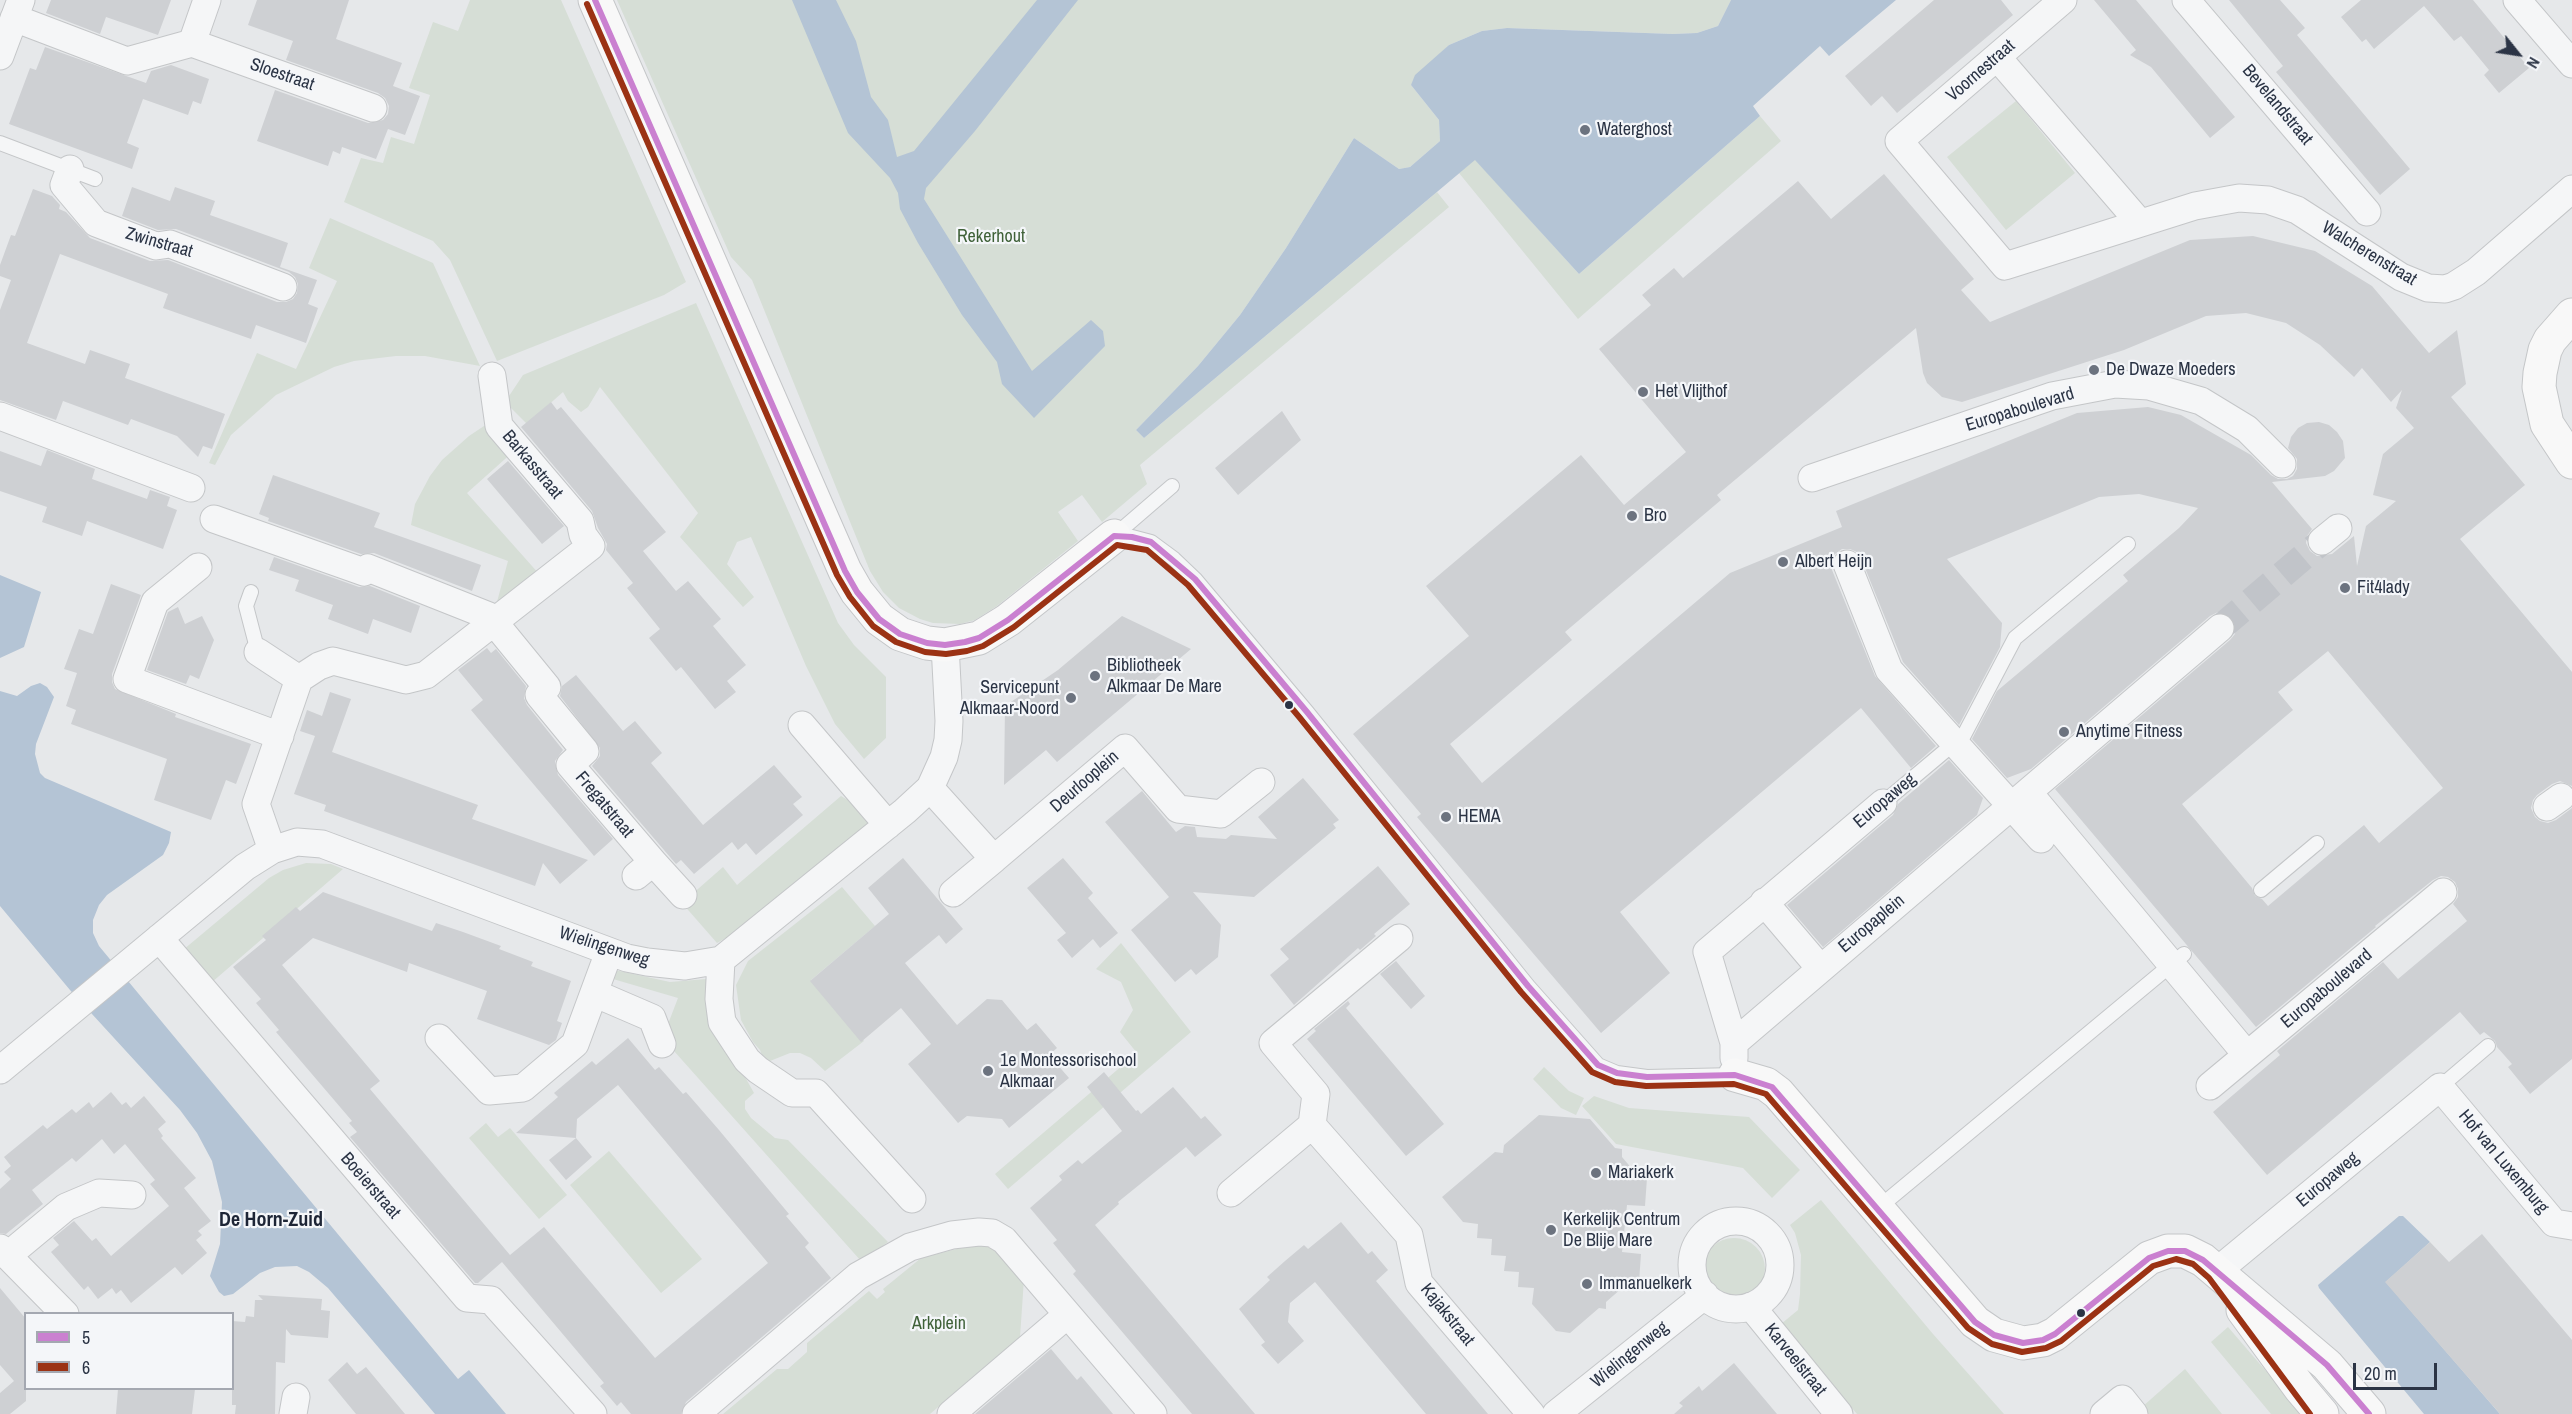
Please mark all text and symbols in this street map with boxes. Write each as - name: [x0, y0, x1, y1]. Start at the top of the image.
- north arrow: [2488, 24, 2548, 84]
- street label: Voornestraat: [1942, 35, 2020, 107]
- text: N: [2522, 53, 2545, 73]
- street label: Sloestraat: [247, 54, 317, 96]
- street label: Bevelandstraat: [2237, 60, 2317, 150]
- place label: Waterghost: [1597, 119, 1672, 141]
- marker: Waterghost: [1578, 123, 1592, 137]
- street label: Walcherenstraat: [2318, 217, 2420, 291]
- street label: Zwinstraat: [123, 223, 195, 263]
- park label: Rekerhout: [957, 226, 1025, 248]
- place label: De Dwaze Moeders: [2106, 359, 2236, 381]
- marker: De Dwaze Moeders: [2087, 363, 2101, 377]
- place label: Het Vlijthof: [1655, 381, 1727, 403]
- street label: Europaboulevard: [1963, 383, 2077, 437]
- marker: Het Vlijthof: [1636, 385, 1650, 399]
- street label: Barkasstraat: [497, 426, 567, 504]
- place label: Bro: [1644, 505, 1667, 527]
- marker: Bro: [1625, 509, 1639, 523]
- place label: Albert Heijn: [1795, 551, 1872, 573]
- marker: Albert Heijn: [1776, 555, 1790, 569]
- place label: Fit4lady: [2357, 577, 2410, 599]
- marker: Fit4lady: [2338, 581, 2352, 595]
- place label: Bibliotheek Alkmaar De Mare: [1107, 655, 1222, 698]
- marker: Bibliotheek Alkmaar De Mare: [1088, 669, 1102, 683]
- place label: Servicepunt Alkmaar-Noord: [960, 677, 1059, 720]
- marker: Servicepunt Alkmaar-Noord: [1064, 691, 1078, 705]
- unlabelled marker: [1283, 699, 1295, 711]
- place label: Anytime Fitness: [2076, 721, 2183, 743]
- marker: Anytime Fitness: [2057, 725, 2071, 739]
- street label: Deurlooplein: [1046, 746, 1124, 818]
- street label: Fregatstraat: [570, 768, 638, 842]
- street label: Europaweg: [1849, 769, 1921, 833]
- place label: HEMA: [1458, 806, 1501, 828]
- marker: HEMA: [1439, 810, 1453, 824]
- street label: Europaplein: [1835, 890, 1909, 958]
- street label: Wielingenweg: [556, 922, 652, 972]
- street label: Europaboulevard: [2277, 945, 2377, 1033]
- place label: 1e Montessorischool Alkmaar: [1000, 1050, 1136, 1092]
- marker: 1e Montessorischool Alkmaar: [981, 1064, 995, 1078]
- street label: Hof van Luxemburg: [2453, 1106, 2553, 1218]
- street label: Europaweg: [2292, 1148, 2364, 1212]
- street label: Boeierstraat: [335, 1149, 405, 1223]
- place label: Mariakerk: [1608, 1162, 1674, 1184]
- marker: Mariakerk: [1589, 1166, 1603, 1180]
- district label: De Horn-Zuid: [219, 1209, 323, 1233]
- place label: Kerkelijk Centrum De Blije Mare: [1563, 1209, 1680, 1252]
- marker: Kerkelijk Centrum De Blije Mare: [1544, 1223, 1558, 1237]
- place label: Immanuelkerk: [1599, 1273, 1692, 1295]
- marker: Immanuelkerk: [1580, 1277, 1594, 1291]
- street label: Kajakstraat: [1415, 1280, 1479, 1350]
- unlabelled marker: [2075, 1307, 2087, 1319]
- legend: [24, 1312, 234, 1390]
- park label: Arkplein: [912, 1313, 966, 1335]
- street label: Wielingenweg: [1587, 1317, 1673, 1393]
- street label: Karveelstraat: [1759, 1319, 1831, 1401]
- text: 5: [82, 1325, 90, 1350]
- scale bar: [2356, 1351, 2440, 1389]
- text: 6: [82, 1355, 90, 1380]
- text: 20 m: [2364, 1361, 2397, 1386]

